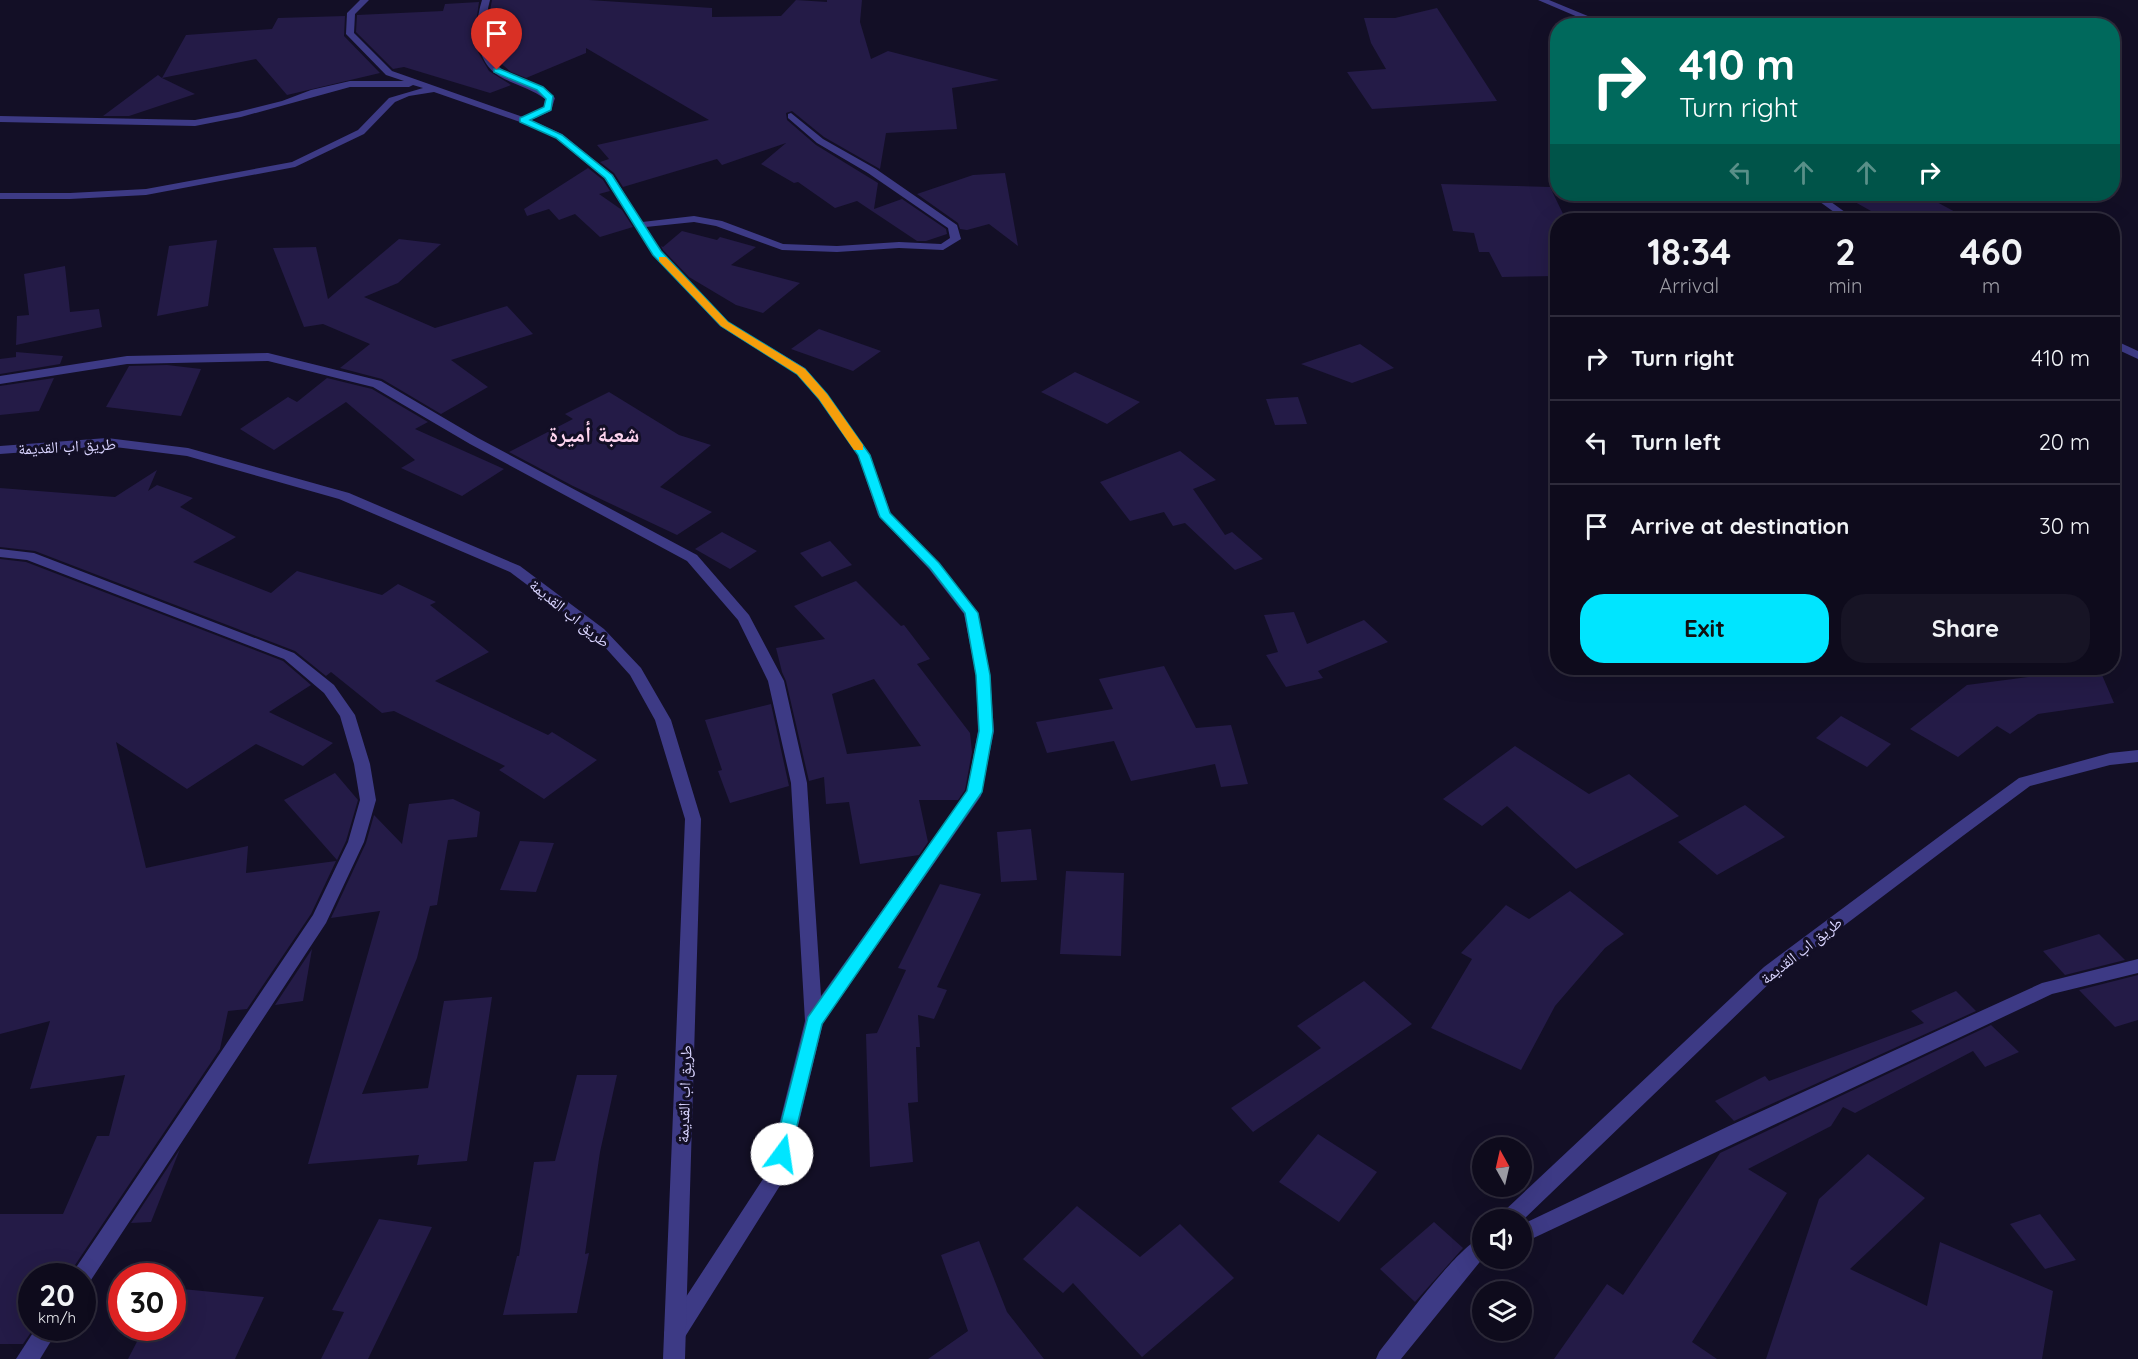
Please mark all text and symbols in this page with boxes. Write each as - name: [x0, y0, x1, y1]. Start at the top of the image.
- pin: [471, 8, 522, 70]
- icon: arrive: [480, 17, 513, 50]
- text: 410 m: [1679, 38, 1795, 91]
- icon: right: [1580, 42, 1658, 120]
- text: Turn right: [1679, 90, 1798, 124]
- icon: left: [1724, 156, 1757, 189]
- icon: ahead: [1787, 156, 1820, 189]
- icon: ahead: [1850, 156, 1883, 189]
- icon: right: [1913, 156, 1946, 189]
- text: 18:34: [1647, 229, 1731, 274]
- text: 2: [1835, 229, 1856, 274]
- text: 460: [1960, 229, 2023, 274]
- text: Arrival: [1659, 273, 1719, 298]
- text: min: [1828, 273, 1862, 298]
- text: m: [1982, 273, 2000, 298]
- icon: right: [1580, 342, 1613, 375]
- text: Turn right: [1631, 344, 1735, 372]
- text: 410 m: [2031, 344, 2090, 372]
- district label: شعبة أميرة: [549, 420, 639, 448]
- icon: left: [1580, 426, 1613, 459]
- text: Turn left: [1631, 428, 1721, 456]
- text: 20 m: [2039, 428, 2090, 456]
- street label: طريق اب القديمة: [18, 433, 117, 460]
- icon: arrive: [1580, 510, 1613, 543]
- text: Arrive at destination: [1631, 512, 1849, 540]
- text: 30 m: [2039, 512, 2090, 540]
- street label: طريق اب القديمة: [525, 574, 614, 652]
- button: Exit: [1580, 594, 1829, 663]
- button: Share: [1841, 594, 2090, 663]
- street label: طريق اب القديمة: [1756, 912, 1846, 989]
- street label: طريق اب القديمة: [672, 1045, 697, 1143]
- position arrow: [750, 1122, 814, 1186]
- north arrow: [1472, 1137, 1532, 1197]
- map controls: [1472, 1137, 1532, 1341]
- button: sound: [1472, 1209, 1532, 1269]
- speed limit sign: 30: [108, 1263, 186, 1341]
- text: 20: [39, 1276, 75, 1314]
- button: layers: [1472, 1281, 1532, 1341]
- text: km/h: [38, 1308, 76, 1327]

